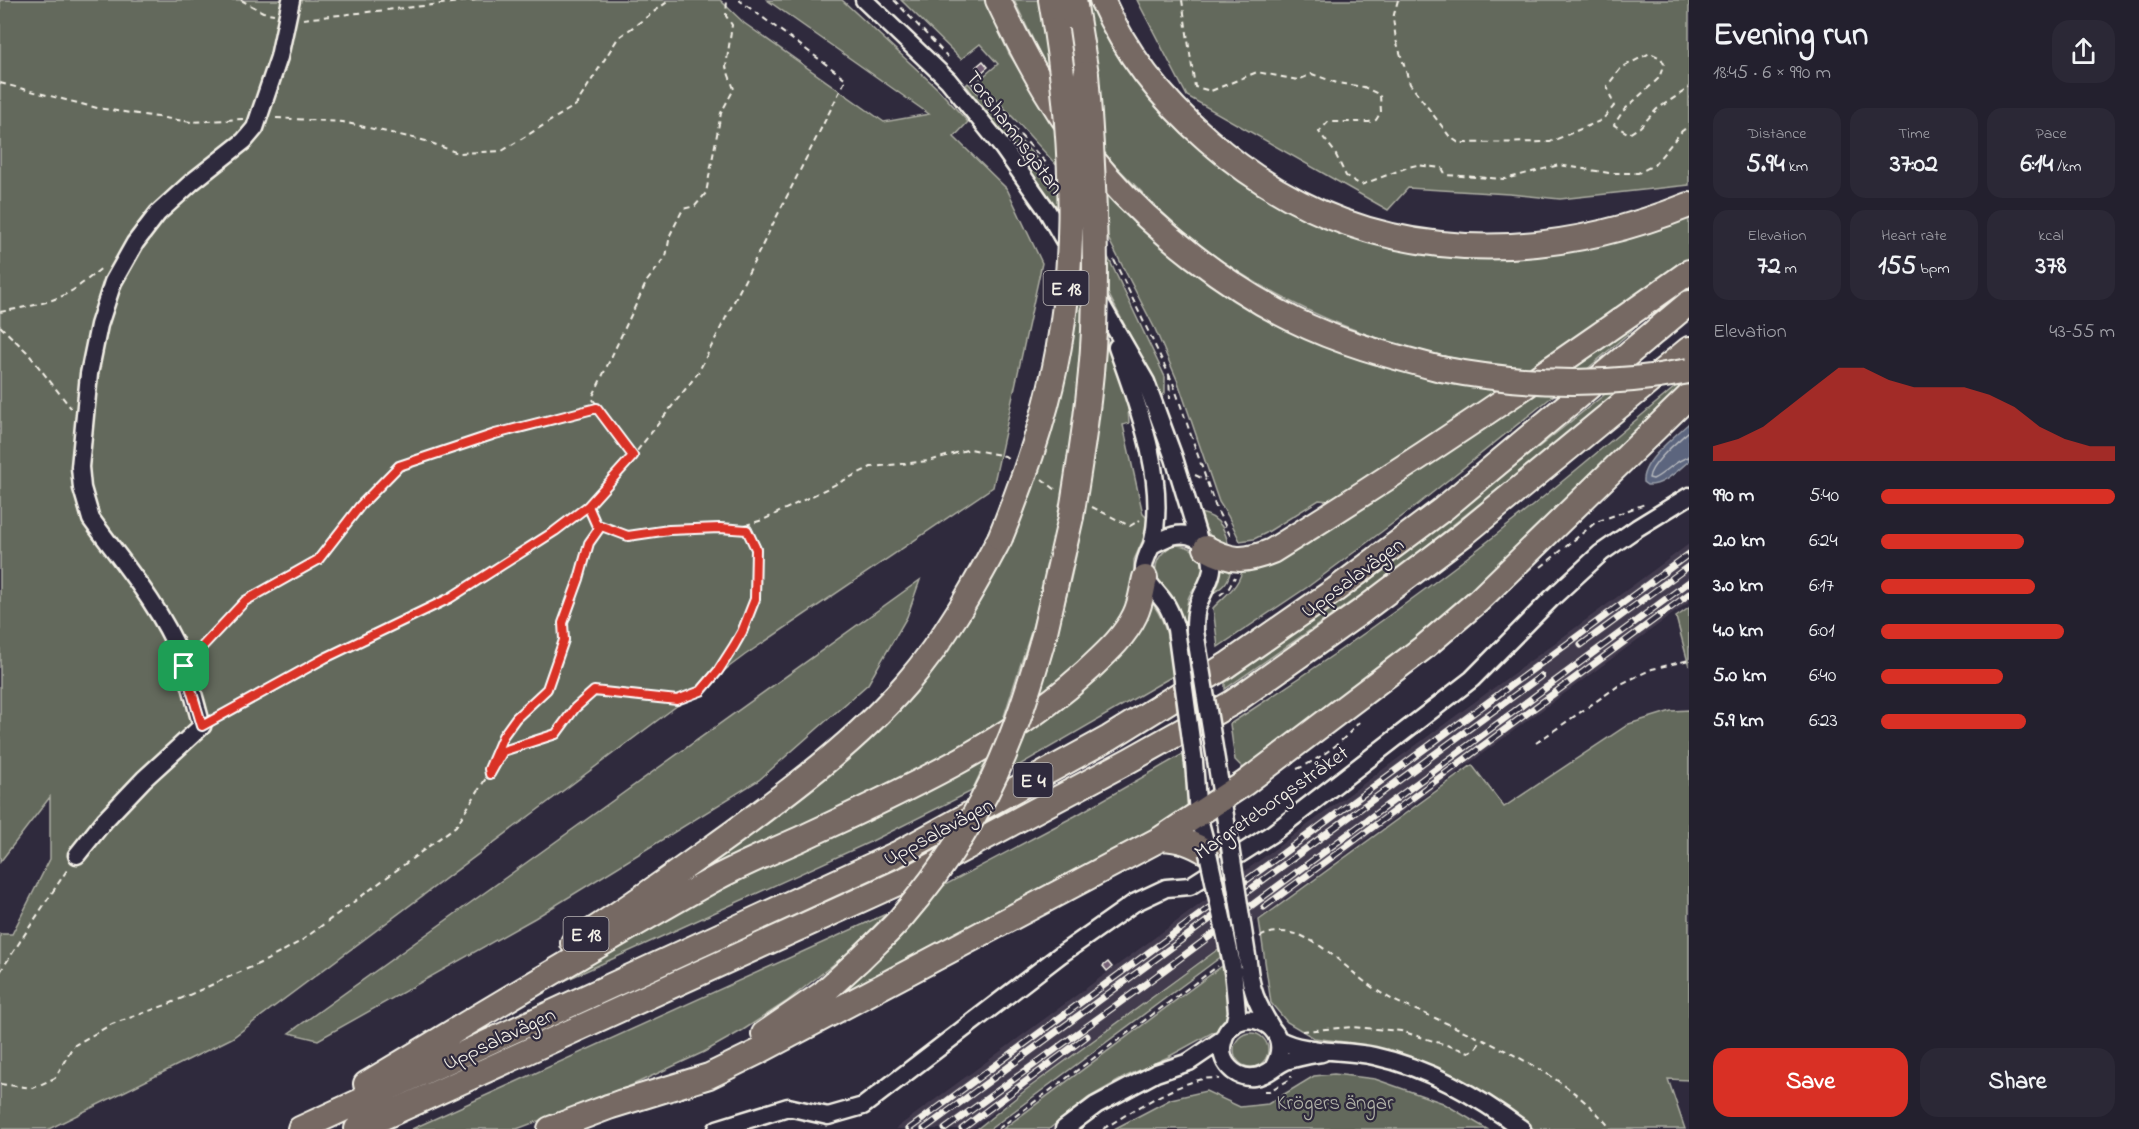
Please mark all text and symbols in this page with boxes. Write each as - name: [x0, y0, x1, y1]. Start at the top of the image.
- text: Evening run: [1713, 12, 1868, 60]
- button: share: [2052, 20, 2115, 83]
- text: 18:45 · 6 × 990 m: [1713, 59, 1831, 88]
- street label: Torshamnsgatan: [955, 65, 1070, 202]
- text: Distance: [1748, 122, 1806, 146]
- text: Time: [1898, 122, 1930, 146]
- text: Pace: [2035, 122, 2067, 146]
- text: 5.94: [1746, 146, 1785, 184]
- text: 37:02: [1890, 146, 1938, 184]
- text: 6:14: [2020, 146, 2053, 184]
- text: km: [1785, 155, 1808, 179]
- text: /km: [2053, 155, 2082, 179]
- text: Elevation: [1748, 224, 1806, 248]
- text: Heart rate: [1881, 224, 1947, 248]
- text: kcal: [2038, 224, 2064, 248]
- text: 72: [1757, 248, 1781, 286]
- text: 155: [1878, 248, 1916, 286]
- text: 378: [2035, 248, 2067, 286]
- text: m: [1781, 257, 1797, 281]
- text: bpm: [1916, 257, 1950, 281]
- road number: E 18: [1044, 271, 1088, 305]
- text: Elevation: [1713, 318, 1787, 347]
- text: 43–55 m: [2049, 318, 2115, 347]
- text: 990 m: [1713, 482, 1754, 511]
- text: 5:40: [1809, 482, 1839, 511]
- text: 2.0 km: [1713, 527, 1765, 556]
- text: 6:24: [1809, 527, 1838, 556]
- street label: Uppsalavägen: [1295, 531, 1412, 628]
- text: 3.0 km: [1713, 572, 1763, 601]
- text: 6:17: [1809, 572, 1834, 601]
- text: 4.0 km: [1713, 617, 1763, 646]
- text: 6:01: [1809, 617, 1835, 646]
- pin: [158, 640, 209, 691]
- icon: arrive: [167, 649, 200, 682]
- text: 5.0 km: [1713, 662, 1766, 691]
- text: 6:40: [1809, 662, 1836, 691]
- text: 5.9 km: [1713, 707, 1764, 736]
- text: 6:23: [1809, 707, 1838, 736]
- street label: Margreteborgsstråket: [1189, 739, 1357, 870]
- road number: E 4: [1014, 763, 1052, 797]
- street label: Uppsalavägen: [878, 791, 1000, 876]
- road number: E 18: [564, 917, 608, 951]
- street label: Uppsalavägen: [439, 1001, 562, 1081]
- button: Save: [1713, 1048, 1908, 1117]
- button: Share: [1920, 1048, 2115, 1117]
- park label: Krögers ängar: [1276, 1089, 1394, 1121]

